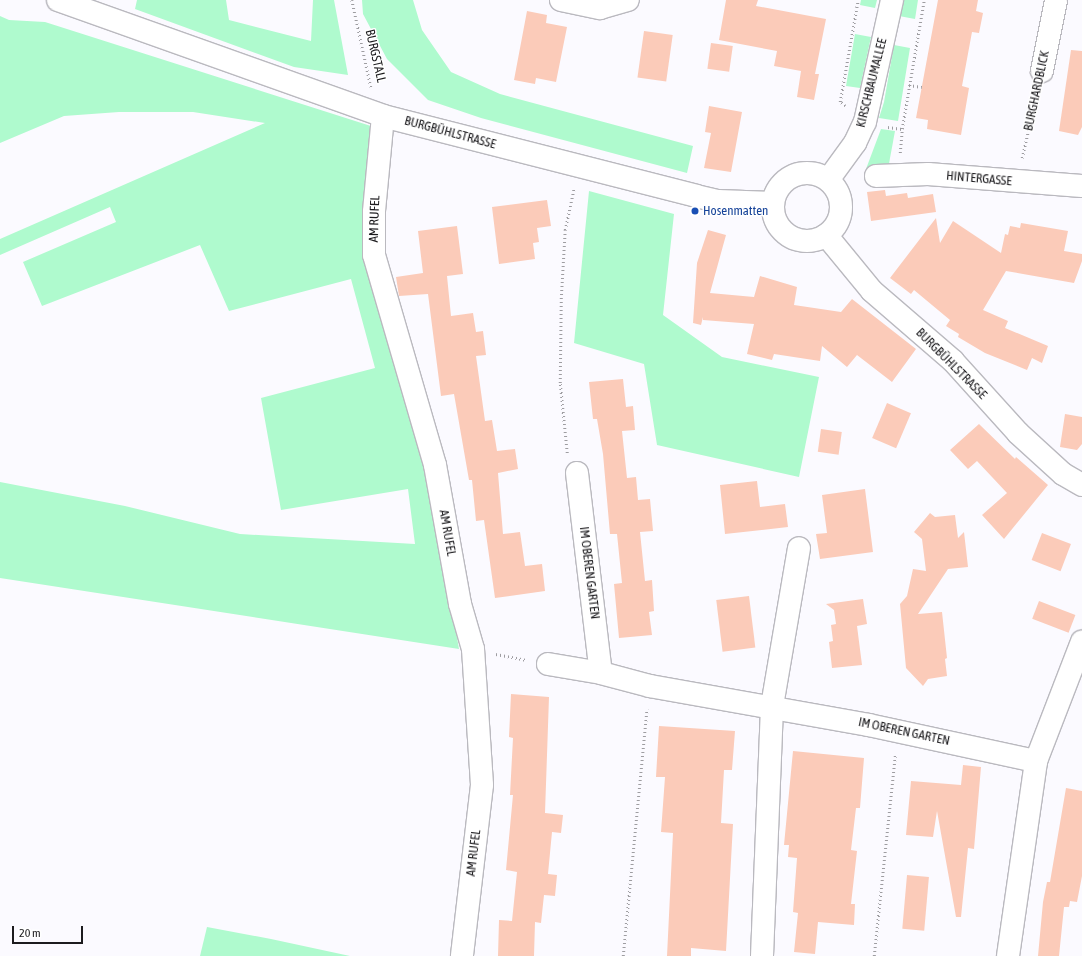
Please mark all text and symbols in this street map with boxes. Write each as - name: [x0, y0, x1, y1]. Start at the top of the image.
- street label: BURGSTALL: [361, 28, 389, 84]
- street label: KIRSCHBAUMALLEE: [853, 37, 891, 129]
- street label: BURGHARDBLICK: [1021, 50, 1053, 132]
- street label: BURGBÜHLSTRASSE: [403, 113, 497, 153]
- street label: HINTERGASSE: [946, 168, 1012, 190]
- street label: AM RUFEL: [366, 195, 384, 243]
- place label: Hosenmatten: [703, 203, 768, 219]
- marker: Hosenmatten: [690, 206, 700, 216]
- street label: BURGBÜHLSTRASSE: [912, 325, 990, 403]
- street label: AM RUFEL: [435, 509, 459, 557]
- street label: IM OBEREN GARTEN: [576, 526, 602, 620]
- street label: IM OBEREN GARTEN: [857, 715, 951, 749]
- street label: AM RUFEL: [463, 829, 485, 877]
- scale bar: [14, 918, 85, 944]
- text: 20 m: [19, 926, 41, 940]

